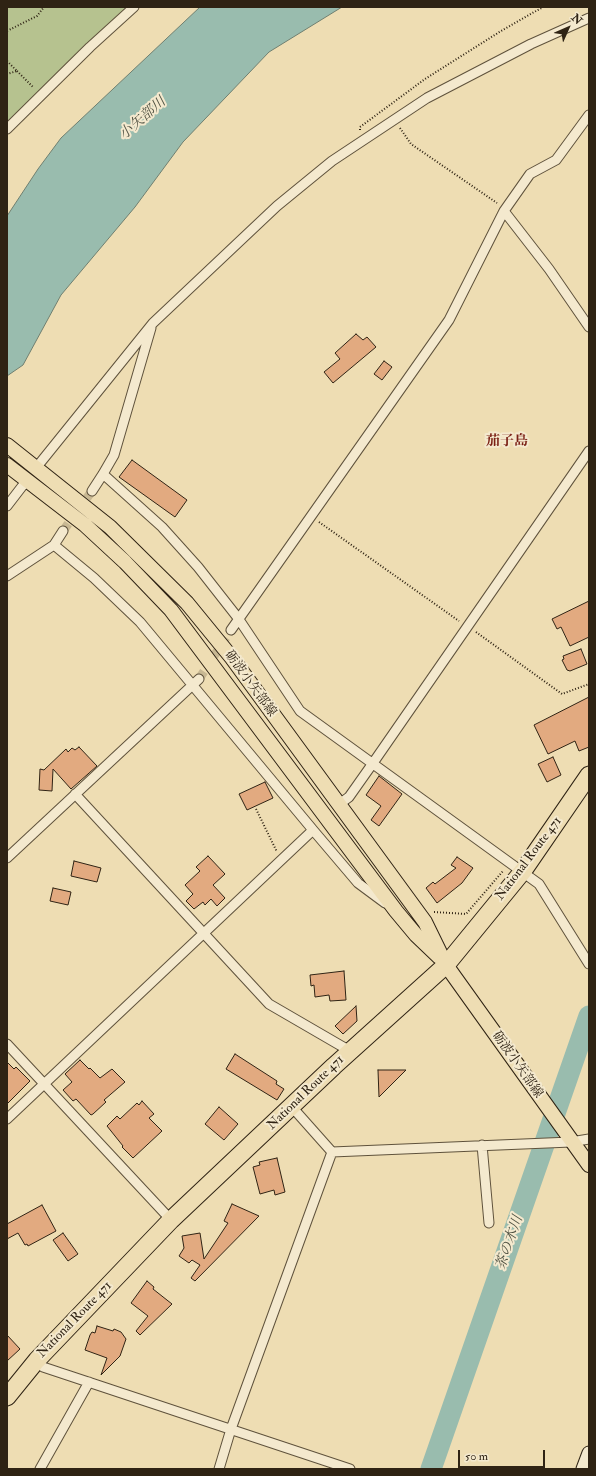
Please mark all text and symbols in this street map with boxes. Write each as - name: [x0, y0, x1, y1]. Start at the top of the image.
- north arrow: [548, 8, 588, 48]
- text: N: [569, 11, 585, 27]
- water label: 小矢部川: [116, 94, 170, 144]
- district label: 茄子島: [486, 434, 528, 450]
- street label: 砺波小矢部線: [221, 648, 279, 720]
- street label: National Route 471: [493, 814, 565, 904]
- street label: 砺波小矢部線: [488, 1029, 546, 1101]
- street label: National Route 471: [264, 1052, 348, 1134]
- water label: 茶の木川: [493, 1214, 527, 1272]
- street label: National Route 471: [34, 1278, 116, 1362]
- scale bar: [460, 1442, 547, 1468]
- text: 50 m: [465, 1449, 488, 1464]

